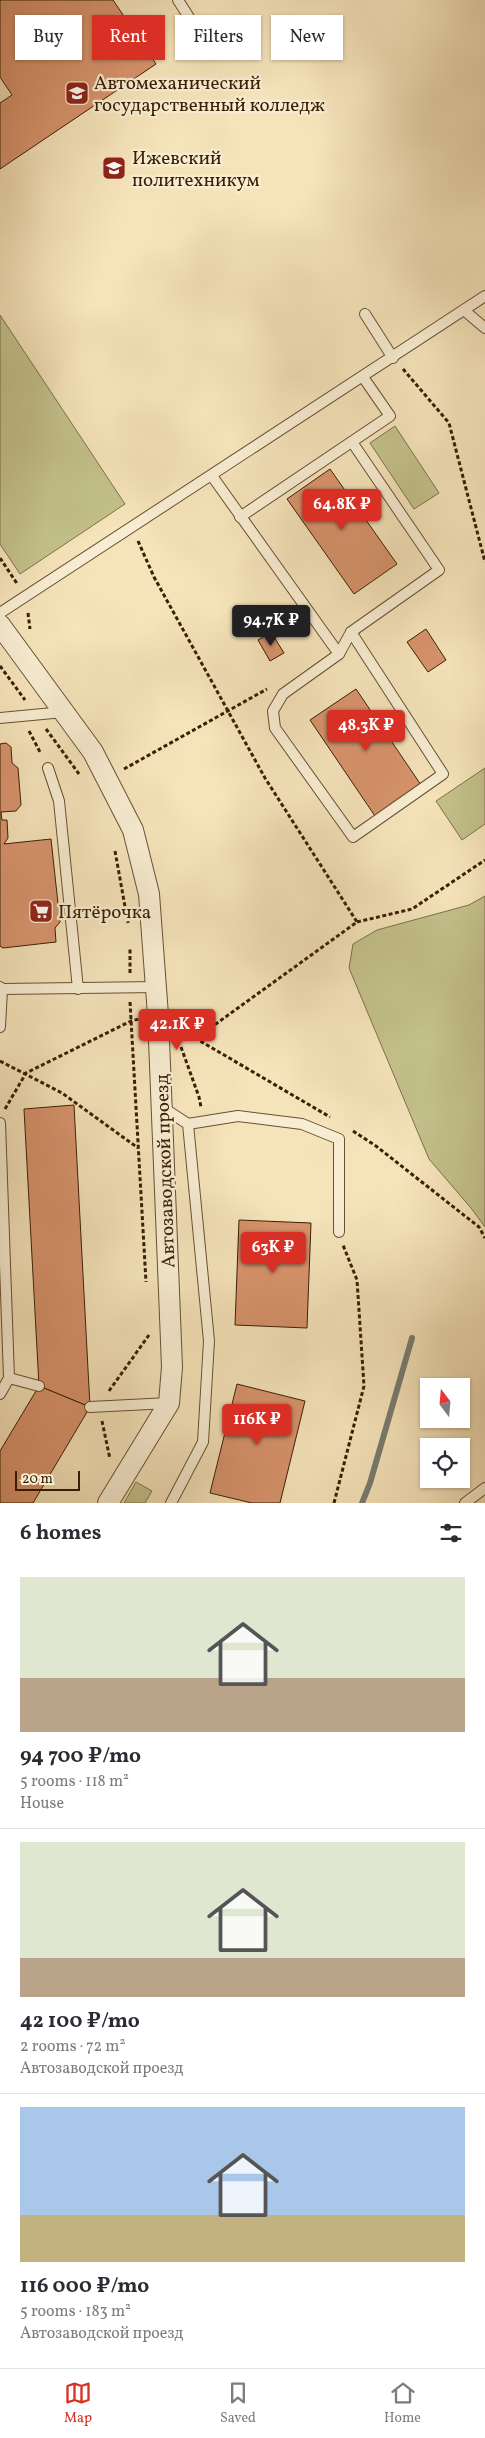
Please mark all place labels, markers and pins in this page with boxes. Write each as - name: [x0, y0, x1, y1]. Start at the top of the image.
- place label: Автомеханический государственный колледж: [94, 71, 325, 119]
- school or university icon: Автомеханический государственный колледж: [64, 80, 90, 106]
- place label: Ижевский политехникум: [132, 146, 260, 194]
- school or university icon: Ижевский политехникум: [101, 155, 127, 181]
- pin: 64.8K ₽: [296, 488, 388, 531]
- pin: 94.7K ₽: [225, 604, 317, 647]
- pin: 48.3K ₽: [320, 710, 412, 752]
- supermarket icon: Пятёрочка: [28, 898, 54, 924]
- place label: Пятёрочка: [58, 900, 151, 926]
- pin: 42.1K ₽: [131, 1008, 223, 1051]
- pin: 63K ₽: [238, 1232, 308, 1274]
- pin: 116K ₽: [216, 1404, 298, 1446]

